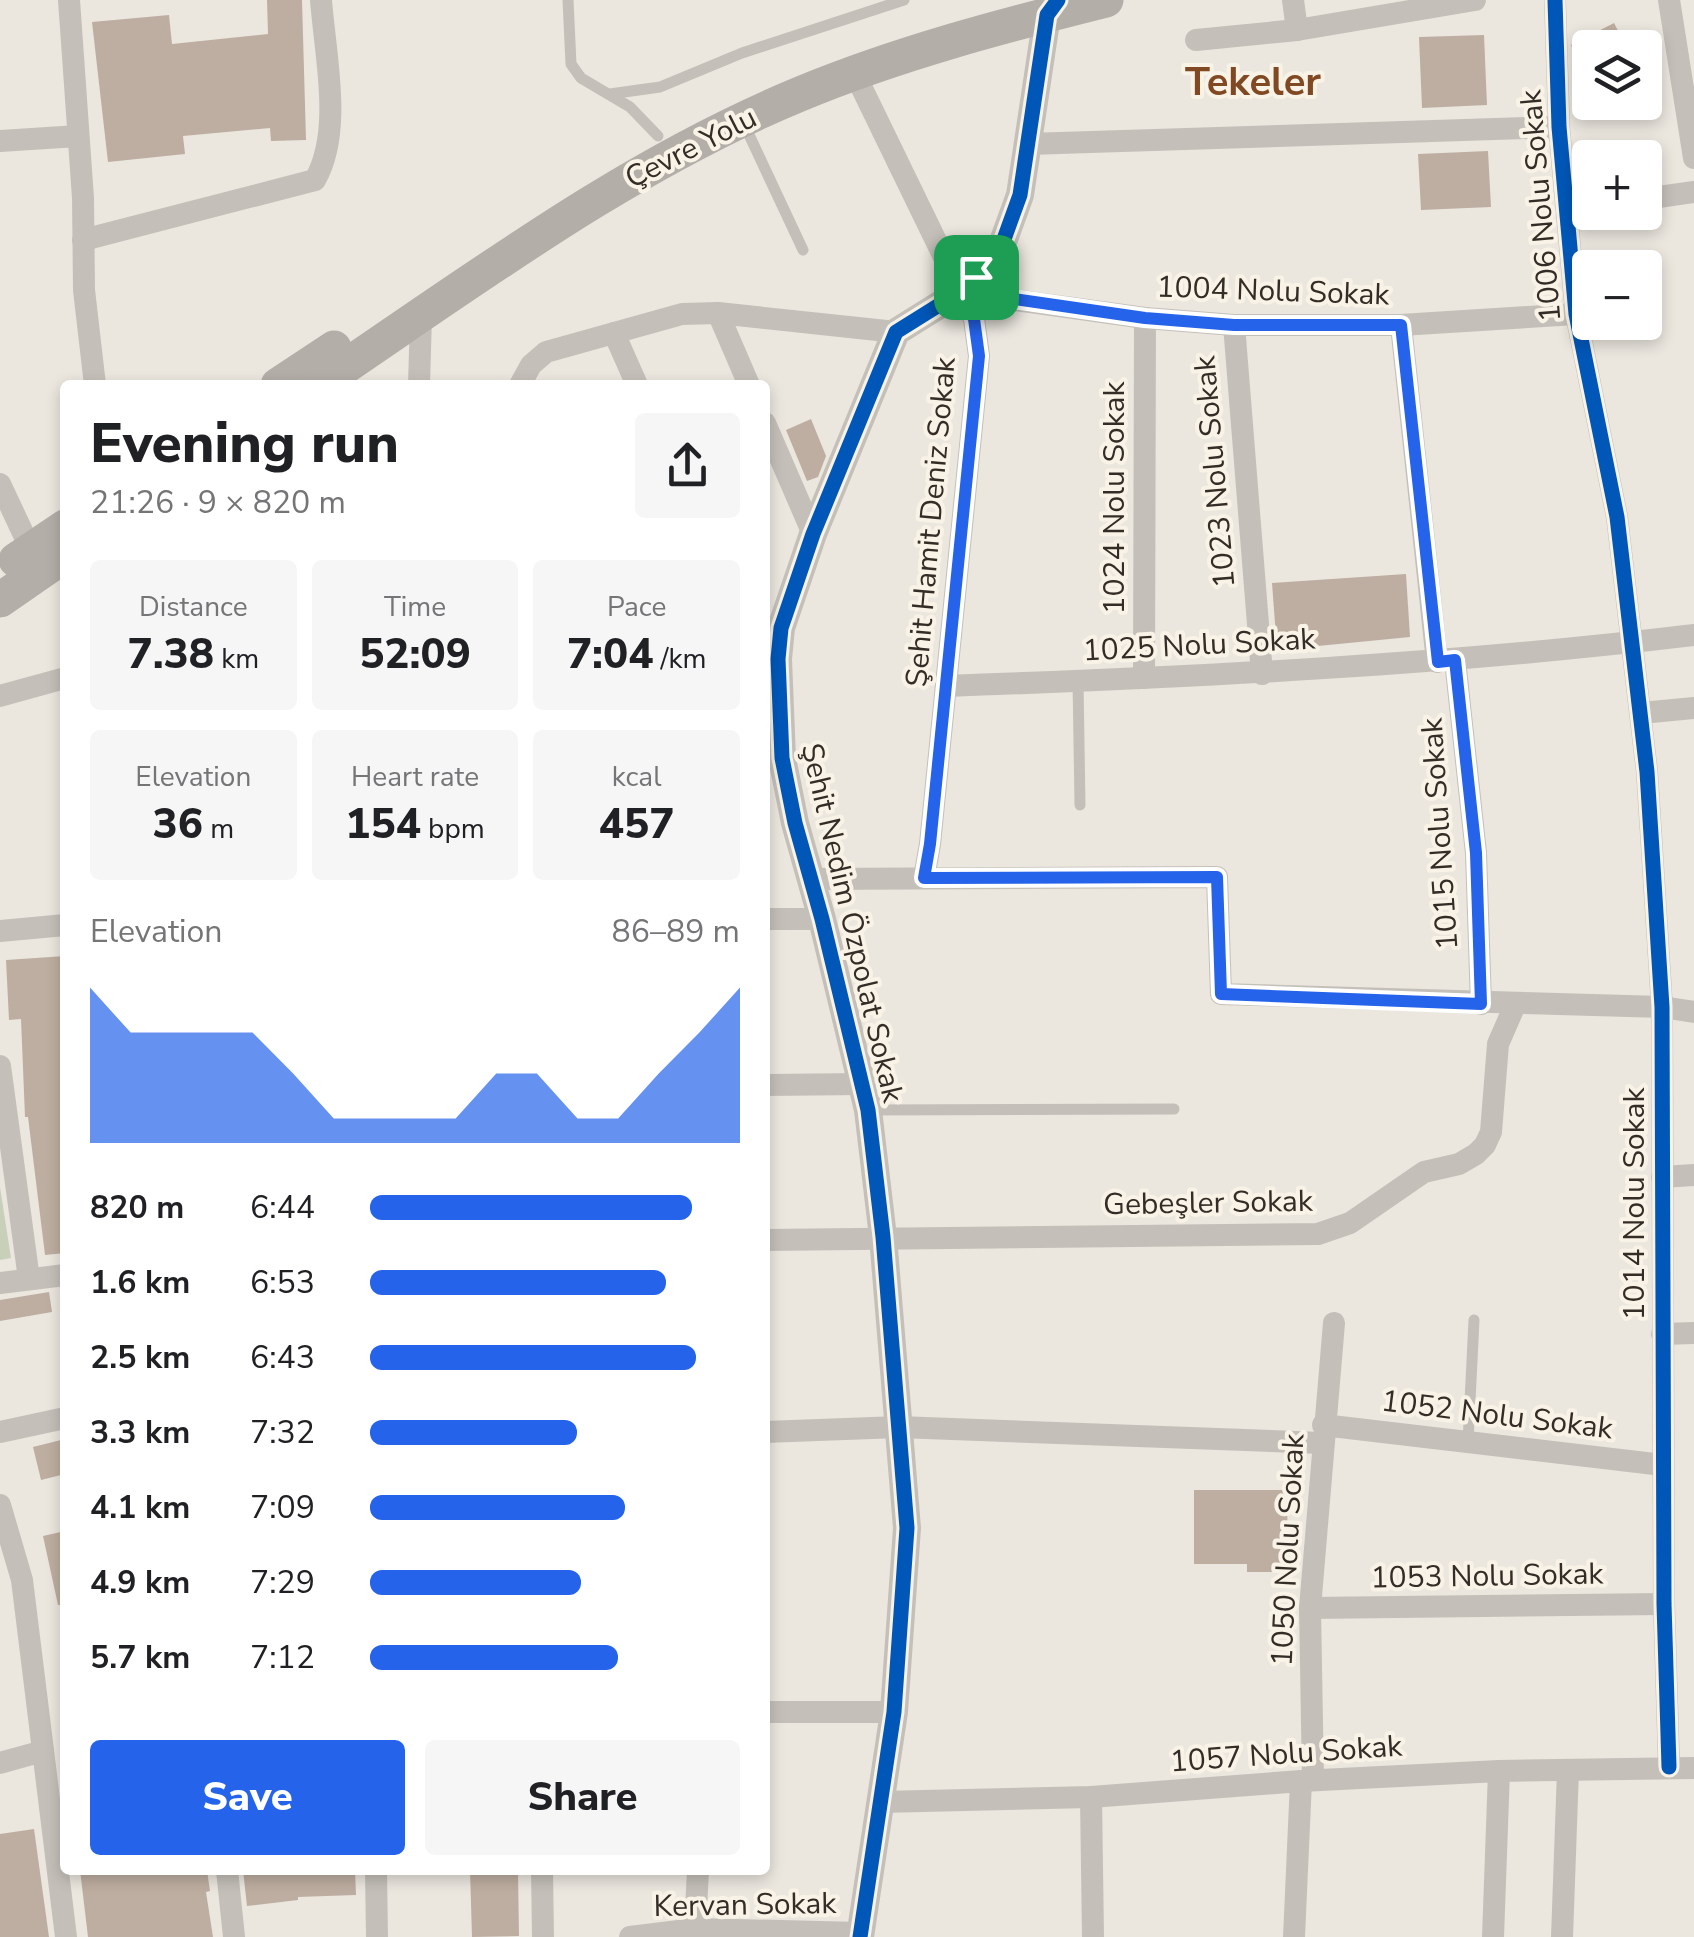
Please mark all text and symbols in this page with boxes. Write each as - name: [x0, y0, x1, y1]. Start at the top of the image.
- map controls: [1572, 30, 1662, 340]
- button: layers: [1572, 30, 1662, 120]
- district label: Tekeler: [1185, 55, 1321, 109]
- street label: 1006 Nolu Sokak: [1510, 87, 1572, 324]
- street label: Çevre Yolu: [618, 97, 764, 199]
- button: +: [1572, 140, 1662, 230]
- pin: [934, 235, 1019, 320]
- icon: arrive: [949, 250, 1004, 305]
- button: −: [1572, 250, 1662, 340]
- street label: 1004 Nolu Sokak: [1156, 266, 1391, 316]
- street label: 1023 Nolu Sokak: [1184, 353, 1246, 590]
- street label: Şehit Hamit Deniz Sokak: [896, 354, 966, 689]
- street label: 1024 Nolu Sokak: [1094, 381, 1135, 614]
- text: Evening run: [90, 406, 399, 481]
- button: share: [635, 413, 740, 518]
- text: 21:26 · 9 × 820 m: [90, 481, 346, 524]
- text: Distance: [139, 588, 248, 626]
- text: Time: [384, 588, 446, 626]
- text: Pace: [607, 588, 666, 626]
- street label: 1025 Nolu Sokak: [1082, 618, 1317, 672]
- text: 7.38: [127, 626, 214, 683]
- text: 52:09: [359, 626, 471, 683]
- text: 7:04: [567, 626, 653, 683]
- text: km: [214, 640, 259, 678]
- text: /km: [653, 640, 706, 678]
- street label: 1015 Nolu Sokak: [1411, 715, 1469, 952]
- street label: Şehit Nedim Özpolat Sokak: [791, 739, 914, 1108]
- text: Elevation: [135, 758, 251, 796]
- text: Heart rate: [351, 758, 479, 796]
- text: kcal: [612, 758, 661, 796]
- text: 36: [153, 796, 203, 853]
- text: 154: [345, 796, 421, 853]
- text: 457: [599, 796, 674, 853]
- text: m: [203, 810, 234, 848]
- text: bpm: [421, 810, 485, 848]
- text: Elevation: [90, 910, 223, 953]
- text: 86–89 m: [612, 910, 740, 953]
- street label: 1014 Nolu Sokak: [1614, 1087, 1655, 1320]
- street label: Gebeşler Sokak: [1103, 1181, 1314, 1225]
- text: 820 m: [90, 1186, 184, 1229]
- text: 6:44: [250, 1186, 315, 1229]
- text: 1.6 km: [90, 1261, 190, 1304]
- text: 6:53: [250, 1261, 315, 1304]
- text: 2.5 km: [90, 1336, 190, 1379]
- text: 6:43: [250, 1336, 315, 1379]
- street label: 1052 Nolu Sokak: [1379, 1380, 1616, 1450]
- text: 3.3 km: [90, 1411, 190, 1454]
- text: 7:32: [250, 1411, 315, 1454]
- street label: 1050 Nolu Sokak: [1261, 1432, 1315, 1667]
- text: 4.1 km: [90, 1486, 190, 1529]
- text: 7:09: [250, 1486, 315, 1529]
- street label: 1053 Nolu Sokak: [1370, 1553, 1605, 1599]
- text: 4.9 km: [90, 1561, 190, 1604]
- text: 7:29: [250, 1561, 315, 1604]
- text: 5.7 km: [90, 1636, 190, 1679]
- text: 7:12: [250, 1636, 315, 1679]
- street label: 1057 Nolu Sokak: [1168, 1725, 1405, 1783]
- button: Save: [90, 1740, 405, 1855]
- button: Share: [425, 1740, 740, 1855]
- street label: Kervan Sokak: [653, 1883, 838, 1927]

